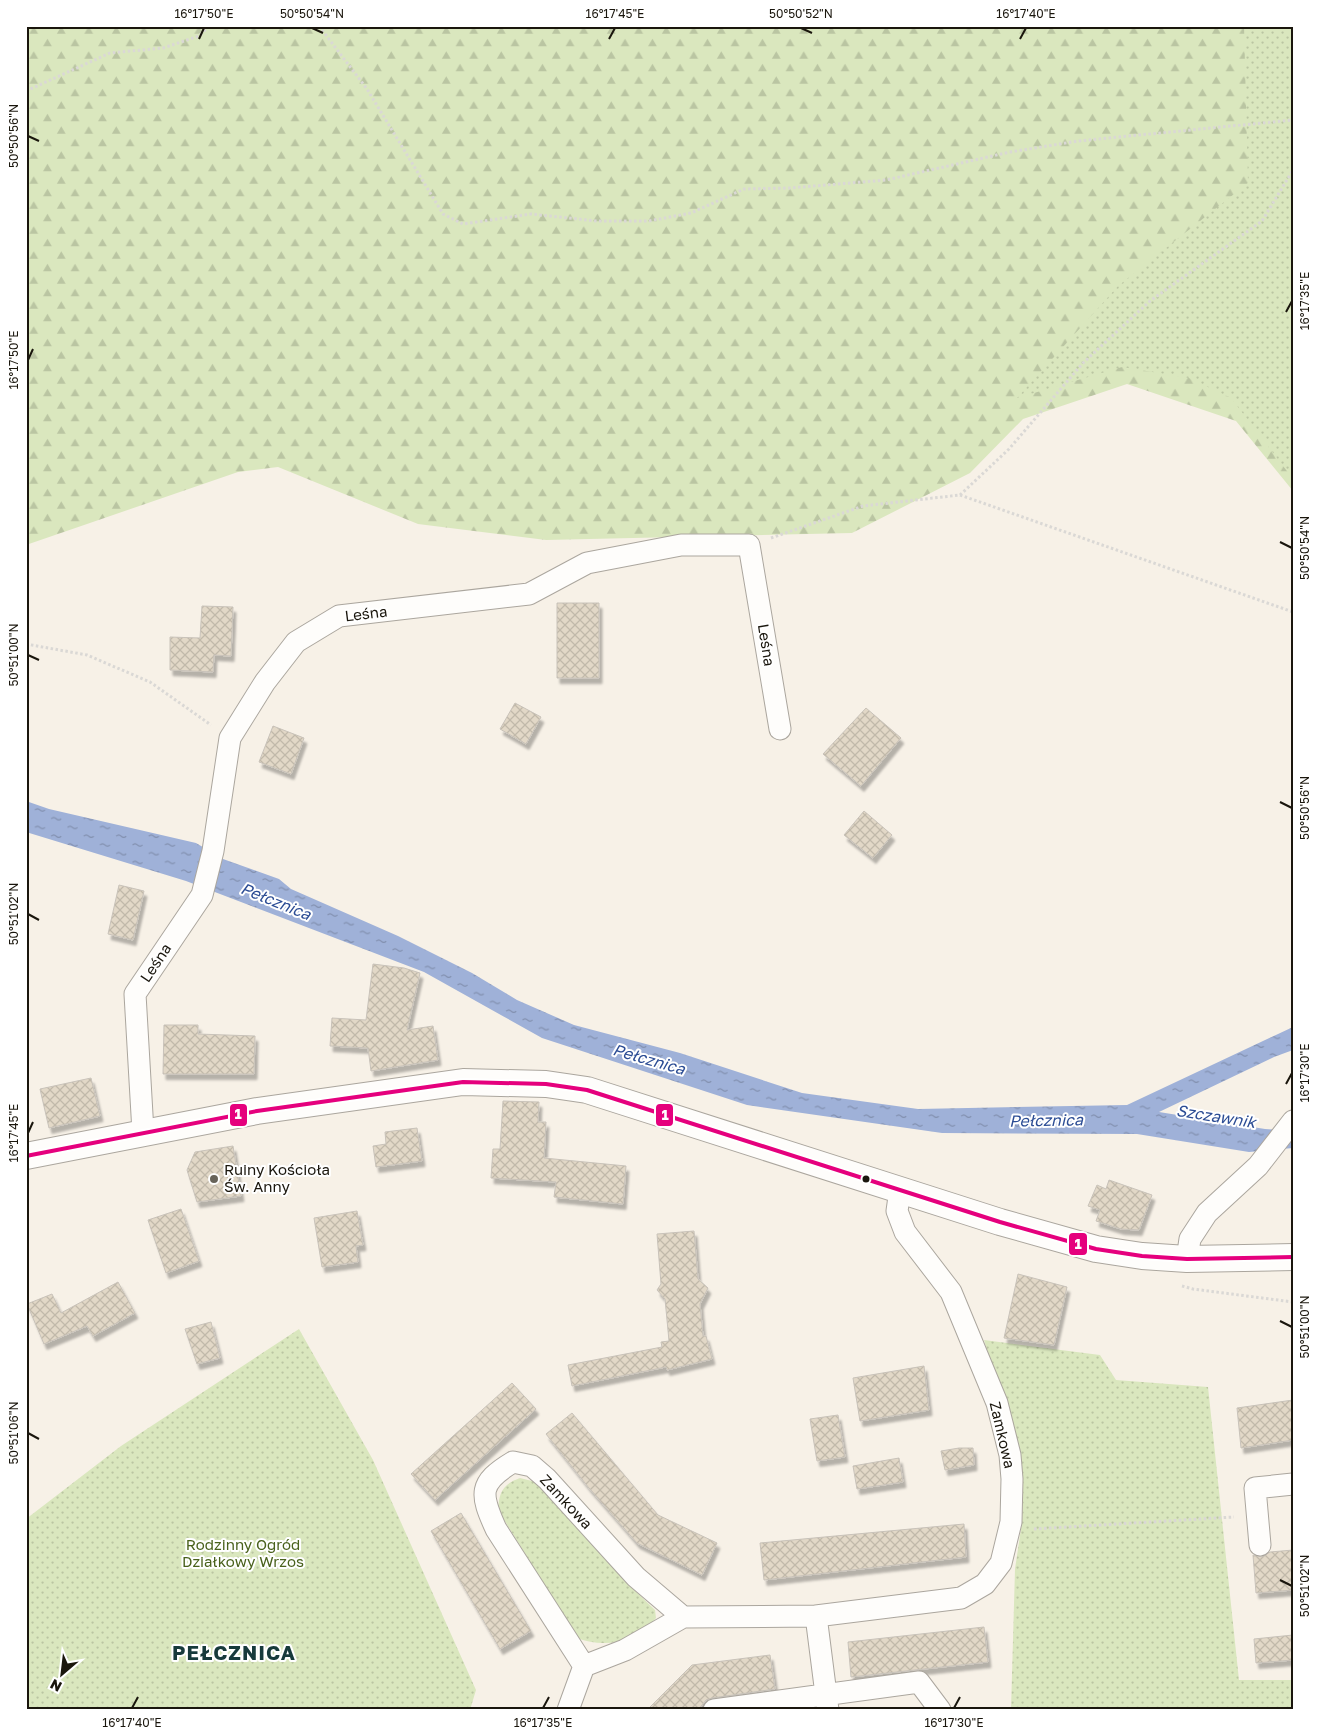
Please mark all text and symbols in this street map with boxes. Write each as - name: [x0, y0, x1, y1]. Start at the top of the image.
- text: 16°17'50"E: [175, 6, 233, 21]
- text: 50°50'54"N: [280, 6, 344, 21]
- text: 16°17'45"E: [586, 6, 644, 21]
- text: 50°50'52"N: [769, 6, 833, 21]
- text: 16°17'40"E: [996, 6, 1056, 21]
- text: 50°50'56"N: [6, 104, 21, 168]
- text: 16°17'35"E: [1297, 272, 1312, 330]
- text: 16°17'50"E: [6, 331, 21, 389]
- text: 50°50'54"N: [1297, 516, 1312, 580]
- street label: Leśna: [344, 601, 388, 625]
- street label: Leśna: [755, 622, 779, 667]
- text: 50°51'00"N: [6, 623, 21, 687]
- text: 50°50'56"N: [1297, 776, 1312, 840]
- water label: Pełcznica: [238, 878, 315, 924]
- text: 50°51'02"N: [6, 883, 21, 945]
- street label: Leśna: [136, 940, 175, 985]
- water label: Pełcznica: [611, 1039, 688, 1079]
- text: 16°17'30"E: [1297, 1043, 1312, 1103]
- water label: Szczawnik: [1175, 1100, 1259, 1132]
- line badge: 1: [229, 1103, 248, 1127]
- line badge: 1: [655, 1103, 674, 1127]
- text: 16°17'45"E: [6, 1104, 21, 1162]
- text: 1: [234, 1105, 242, 1122]
- text: 1: [661, 1106, 669, 1123]
- water label: Pełcznica: [1009, 1109, 1084, 1131]
- place label: Ruiny Kościoła Św. Anny: [224, 1160, 330, 1195]
- marker: Ruiny Kościoła Św. Anny: [208, 1173, 220, 1185]
- unlabelled marker: [861, 1174, 871, 1184]
- line badge: 1: [1068, 1232, 1088, 1256]
- text: 1: [1074, 1235, 1082, 1252]
- text: 50°51'00"N: [1297, 1295, 1312, 1359]
- street label: Zamkowa: [987, 1400, 1019, 1470]
- text: 50°51'06"N: [6, 1401, 21, 1465]
- street label: Zamkowa: [537, 1470, 597, 1532]
- park label: Rodzinny Ogród Działkowy Wrzos: [182, 1535, 304, 1570]
- text: 50°51'02"N: [1297, 1555, 1312, 1617]
- district label: PEŁCZNICA: [172, 1640, 296, 1664]
- north arrow: [38, 1648, 88, 1698]
- text: N: [47, 1676, 64, 1696]
- text: 16°17'40"E: [102, 1715, 162, 1730]
- text: 16°17'35"E: [514, 1715, 572, 1730]
- text: 16°17'30"E: [924, 1715, 984, 1730]

